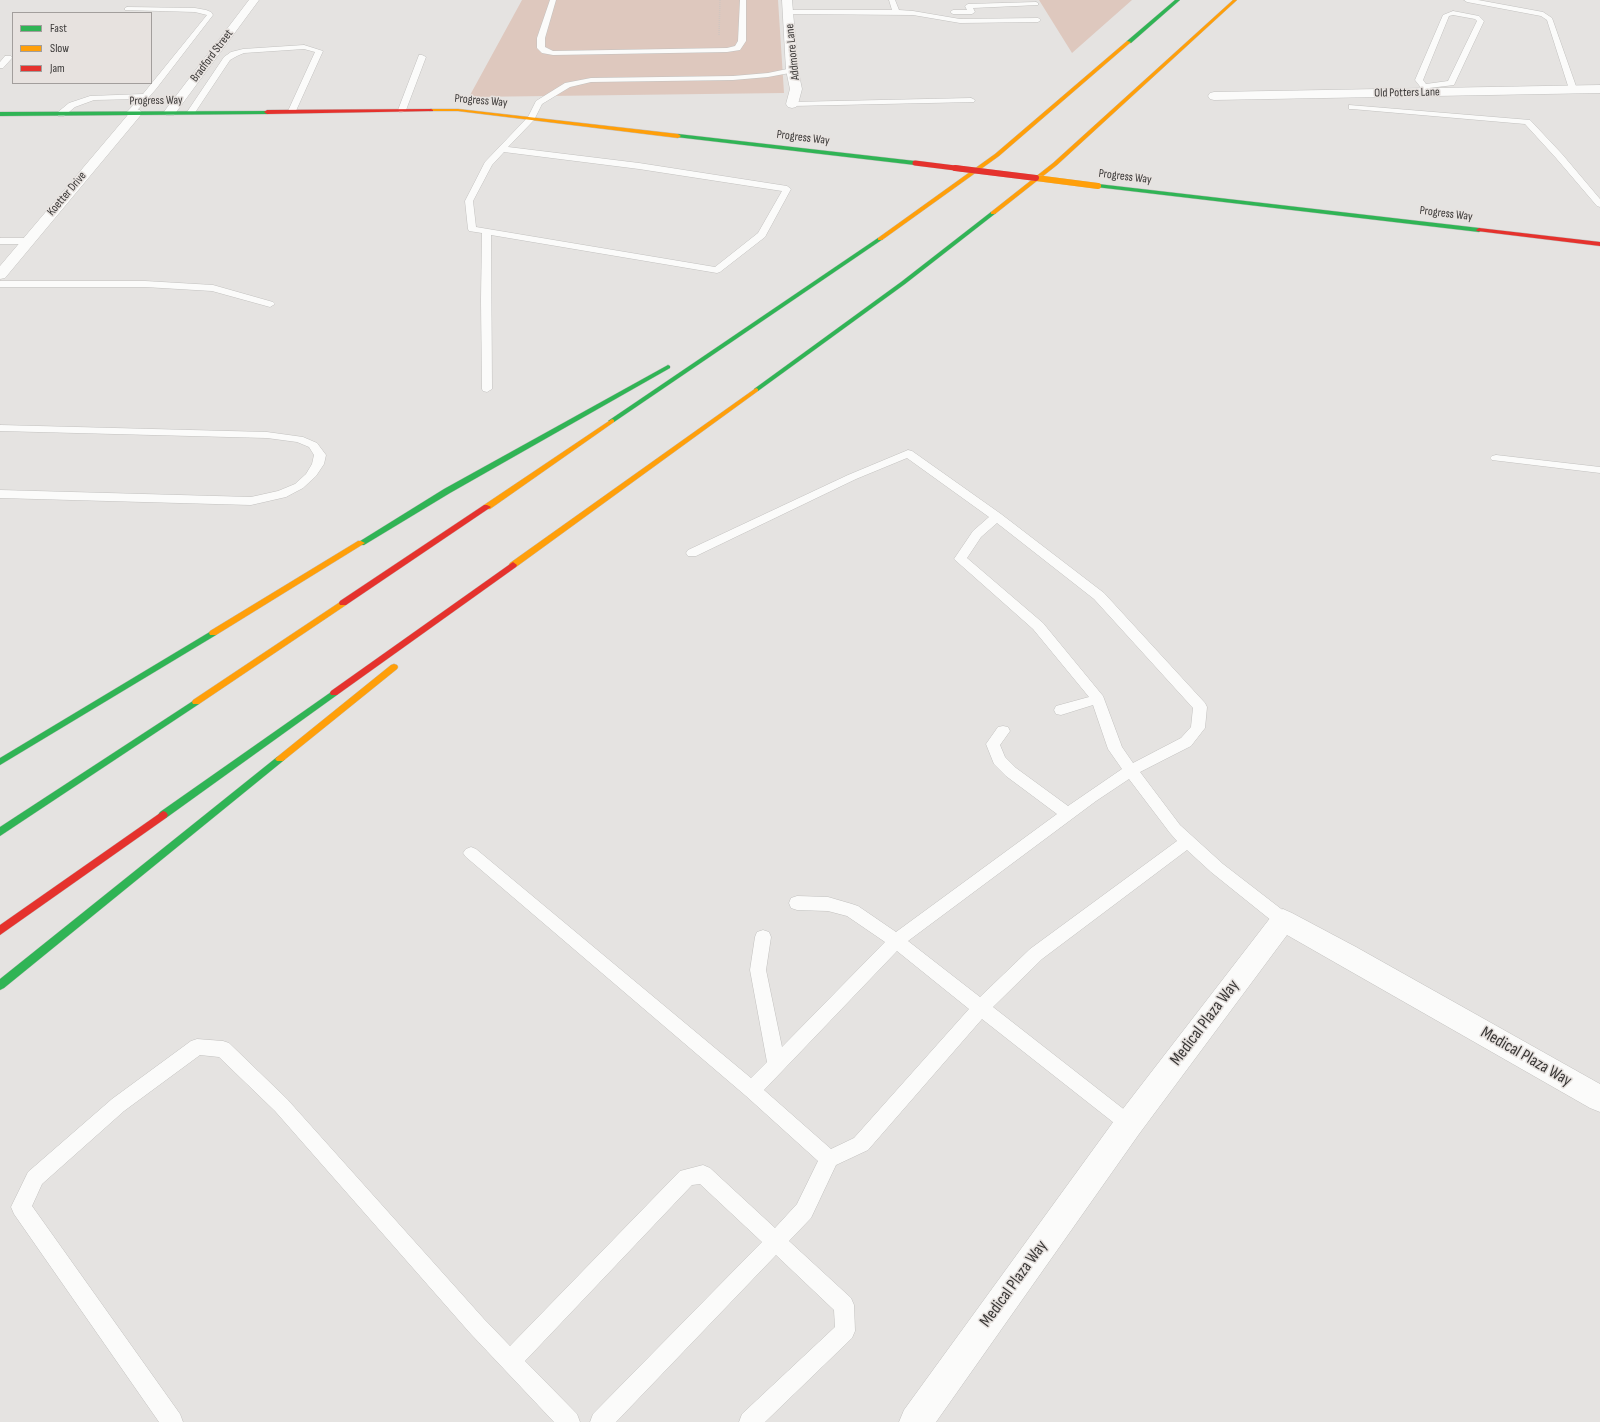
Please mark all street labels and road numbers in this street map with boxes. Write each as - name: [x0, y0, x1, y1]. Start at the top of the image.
- street label: Addmore Lane: [783, 23, 803, 81]
- street label: Bradford Street: [188, 27, 236, 85]
- street label: Old Potters Lane: [1374, 85, 1440, 101]
- street label: Progress Way: [454, 92, 508, 110]
- street label: Progress Way: [129, 93, 183, 109]
- street label: Progress Way: [776, 128, 830, 148]
- street label: Progress Way: [1098, 167, 1152, 187]
- street label: Koetter Drive: [44, 169, 90, 219]
- street label: Progress Way: [1419, 204, 1473, 224]
- street label: Medical Plaza Way: [1166, 976, 1244, 1070]
- street label: Medical Plaza Way: [1477, 1023, 1575, 1091]
- street label: Medical Plaza Way: [976, 1237, 1052, 1331]

